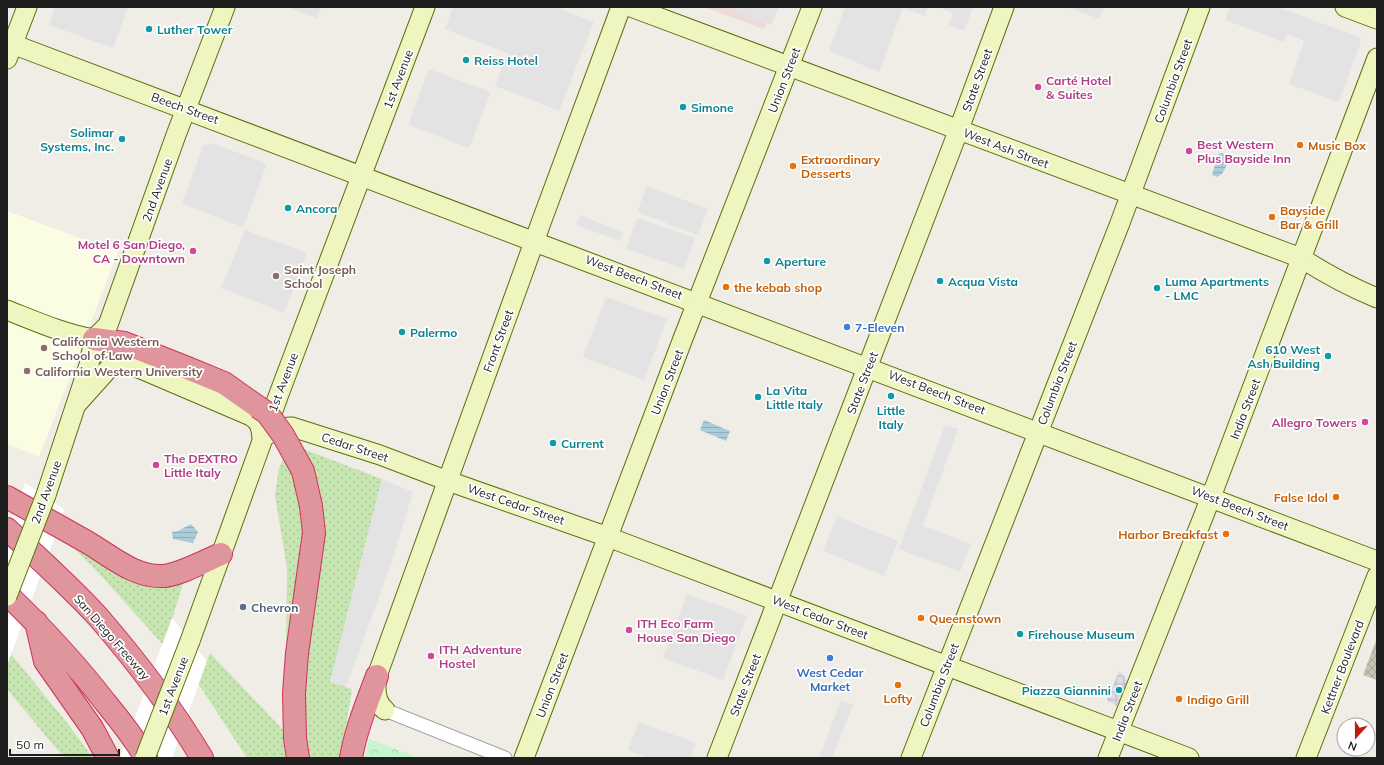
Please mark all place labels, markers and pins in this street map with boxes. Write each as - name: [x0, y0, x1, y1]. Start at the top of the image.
- place label: Luther Tower: [157, 22, 233, 37]
- marker: Luther Tower: [144, 24, 154, 34]
- place label: Reiss Hotel: [474, 53, 538, 68]
- marker: Reiss Hotel: [461, 55, 471, 65]
- place label: Carté Hotel & Suites: [1046, 73, 1111, 102]
- marker: Carté Hotel & Suites: [1033, 82, 1043, 92]
- place label: Simone: [691, 100, 734, 115]
- marker: Simone: [678, 102, 688, 112]
- place label: Solimar Systems, Inc.: [40, 125, 114, 154]
- marker: Solimar Systems, Inc.: [117, 134, 127, 144]
- place label: Best Western Plus Bayside Inn: [1197, 137, 1291, 166]
- place label: Music Box: [1308, 138, 1366, 153]
- marker: Music Box: [1295, 140, 1305, 150]
- marker: Best Western Plus Bayside Inn: [1184, 146, 1194, 156]
- place label: Extraordinary Desserts: [801, 152, 880, 181]
- marker: Extraordinary Desserts: [788, 161, 798, 171]
- place label: Ancora: [296, 201, 337, 216]
- marker: Ancora: [283, 203, 293, 213]
- place label: Bayside Bar & Grill: [1280, 203, 1338, 232]
- marker: Bayside Bar & Grill: [1267, 212, 1277, 222]
- place label: Motel 6 San Diego, CA - Downtown: [78, 237, 185, 266]
- marker: Motel 6 San Diego, CA - Downtown: [188, 246, 198, 256]
- place label: Aperture: [775, 254, 826, 269]
- marker: Aperture: [762, 256, 772, 266]
- place label: Saint Joseph School: [284, 262, 356, 291]
- marker: Saint Joseph School: [271, 271, 281, 281]
- place label: Acqua Vista: [948, 274, 1018, 289]
- place label: Luma Apartments - LMC: [1165, 274, 1269, 303]
- marker: Acqua Vista: [935, 276, 945, 286]
- place label: the kebab shop: [734, 280, 822, 295]
- marker: the kebab shop: [721, 282, 731, 292]
- marker: Luma Apartments - LMC: [1152, 283, 1162, 293]
- place label: 7-Eleven: [855, 320, 904, 335]
- marker: 7-Eleven: [842, 322, 852, 332]
- place label: Palermo: [410, 325, 457, 340]
- marker: Palermo: [397, 327, 407, 337]
- place label: California Western School of Law: [52, 334, 159, 363]
- place label: 610 West Ash Building: [1248, 342, 1320, 371]
- marker: California Western School of Law: [39, 343, 49, 353]
- marker: 610 West Ash Building: [1323, 351, 1333, 361]
- place label: California Western University: [35, 364, 203, 379]
- marker: California Western University: [22, 366, 32, 376]
- place label: La Vita Little Italy: [766, 383, 823, 412]
- marker: Little Italy: [886, 391, 896, 401]
- marker: La Vita Little Italy: [753, 392, 763, 402]
- place label: Little Italy: [877, 403, 906, 432]
- place label: Allegro Towers: [1271, 415, 1357, 430]
- marker: Allegro Towers: [1360, 417, 1370, 427]
- place label: Current: [561, 436, 604, 451]
- marker: Current: [548, 438, 558, 448]
- place label: The DEXTRO Little Italy: [164, 451, 238, 480]
- marker: The DEXTRO Little Italy: [151, 460, 161, 470]
- place label: False Idol: [1274, 490, 1328, 505]
- marker: False Idol: [1331, 492, 1341, 502]
- place label: Harbor Breakfast: [1118, 527, 1218, 542]
- marker: Harbor Breakfast: [1221, 529, 1231, 539]
- place label: Chevron: [251, 600, 298, 615]
- marker: Chevron: [238, 602, 248, 612]
- place label: Queenstown: [929, 611, 1001, 626]
- marker: Queenstown: [916, 613, 926, 623]
- place label: ITH Eco Farm House San Diego: [637, 616, 736, 645]
- marker: ITH Eco Farm House San Diego: [624, 625, 634, 635]
- place label: Firehouse Museum: [1028, 627, 1135, 642]
- marker: Firehouse Museum: [1015, 629, 1025, 639]
- place label: ITH Adventure Hostel: [439, 642, 522, 671]
- marker: ITH Adventure Hostel: [426, 651, 436, 661]
- marker: West Cedar Market: [825, 653, 835, 663]
- place label: West Cedar Market: [796, 665, 864, 694]
- marker: Lofty: [893, 680, 903, 690]
- place label: Piazza Giannini: [1022, 683, 1111, 698]
- marker: Piazza Giannini: [1114, 685, 1124, 695]
- place label: Lofty: [884, 691, 913, 706]
- place label: Indigo Grill: [1187, 692, 1249, 707]
- marker: Indigo Grill: [1174, 694, 1184, 704]

